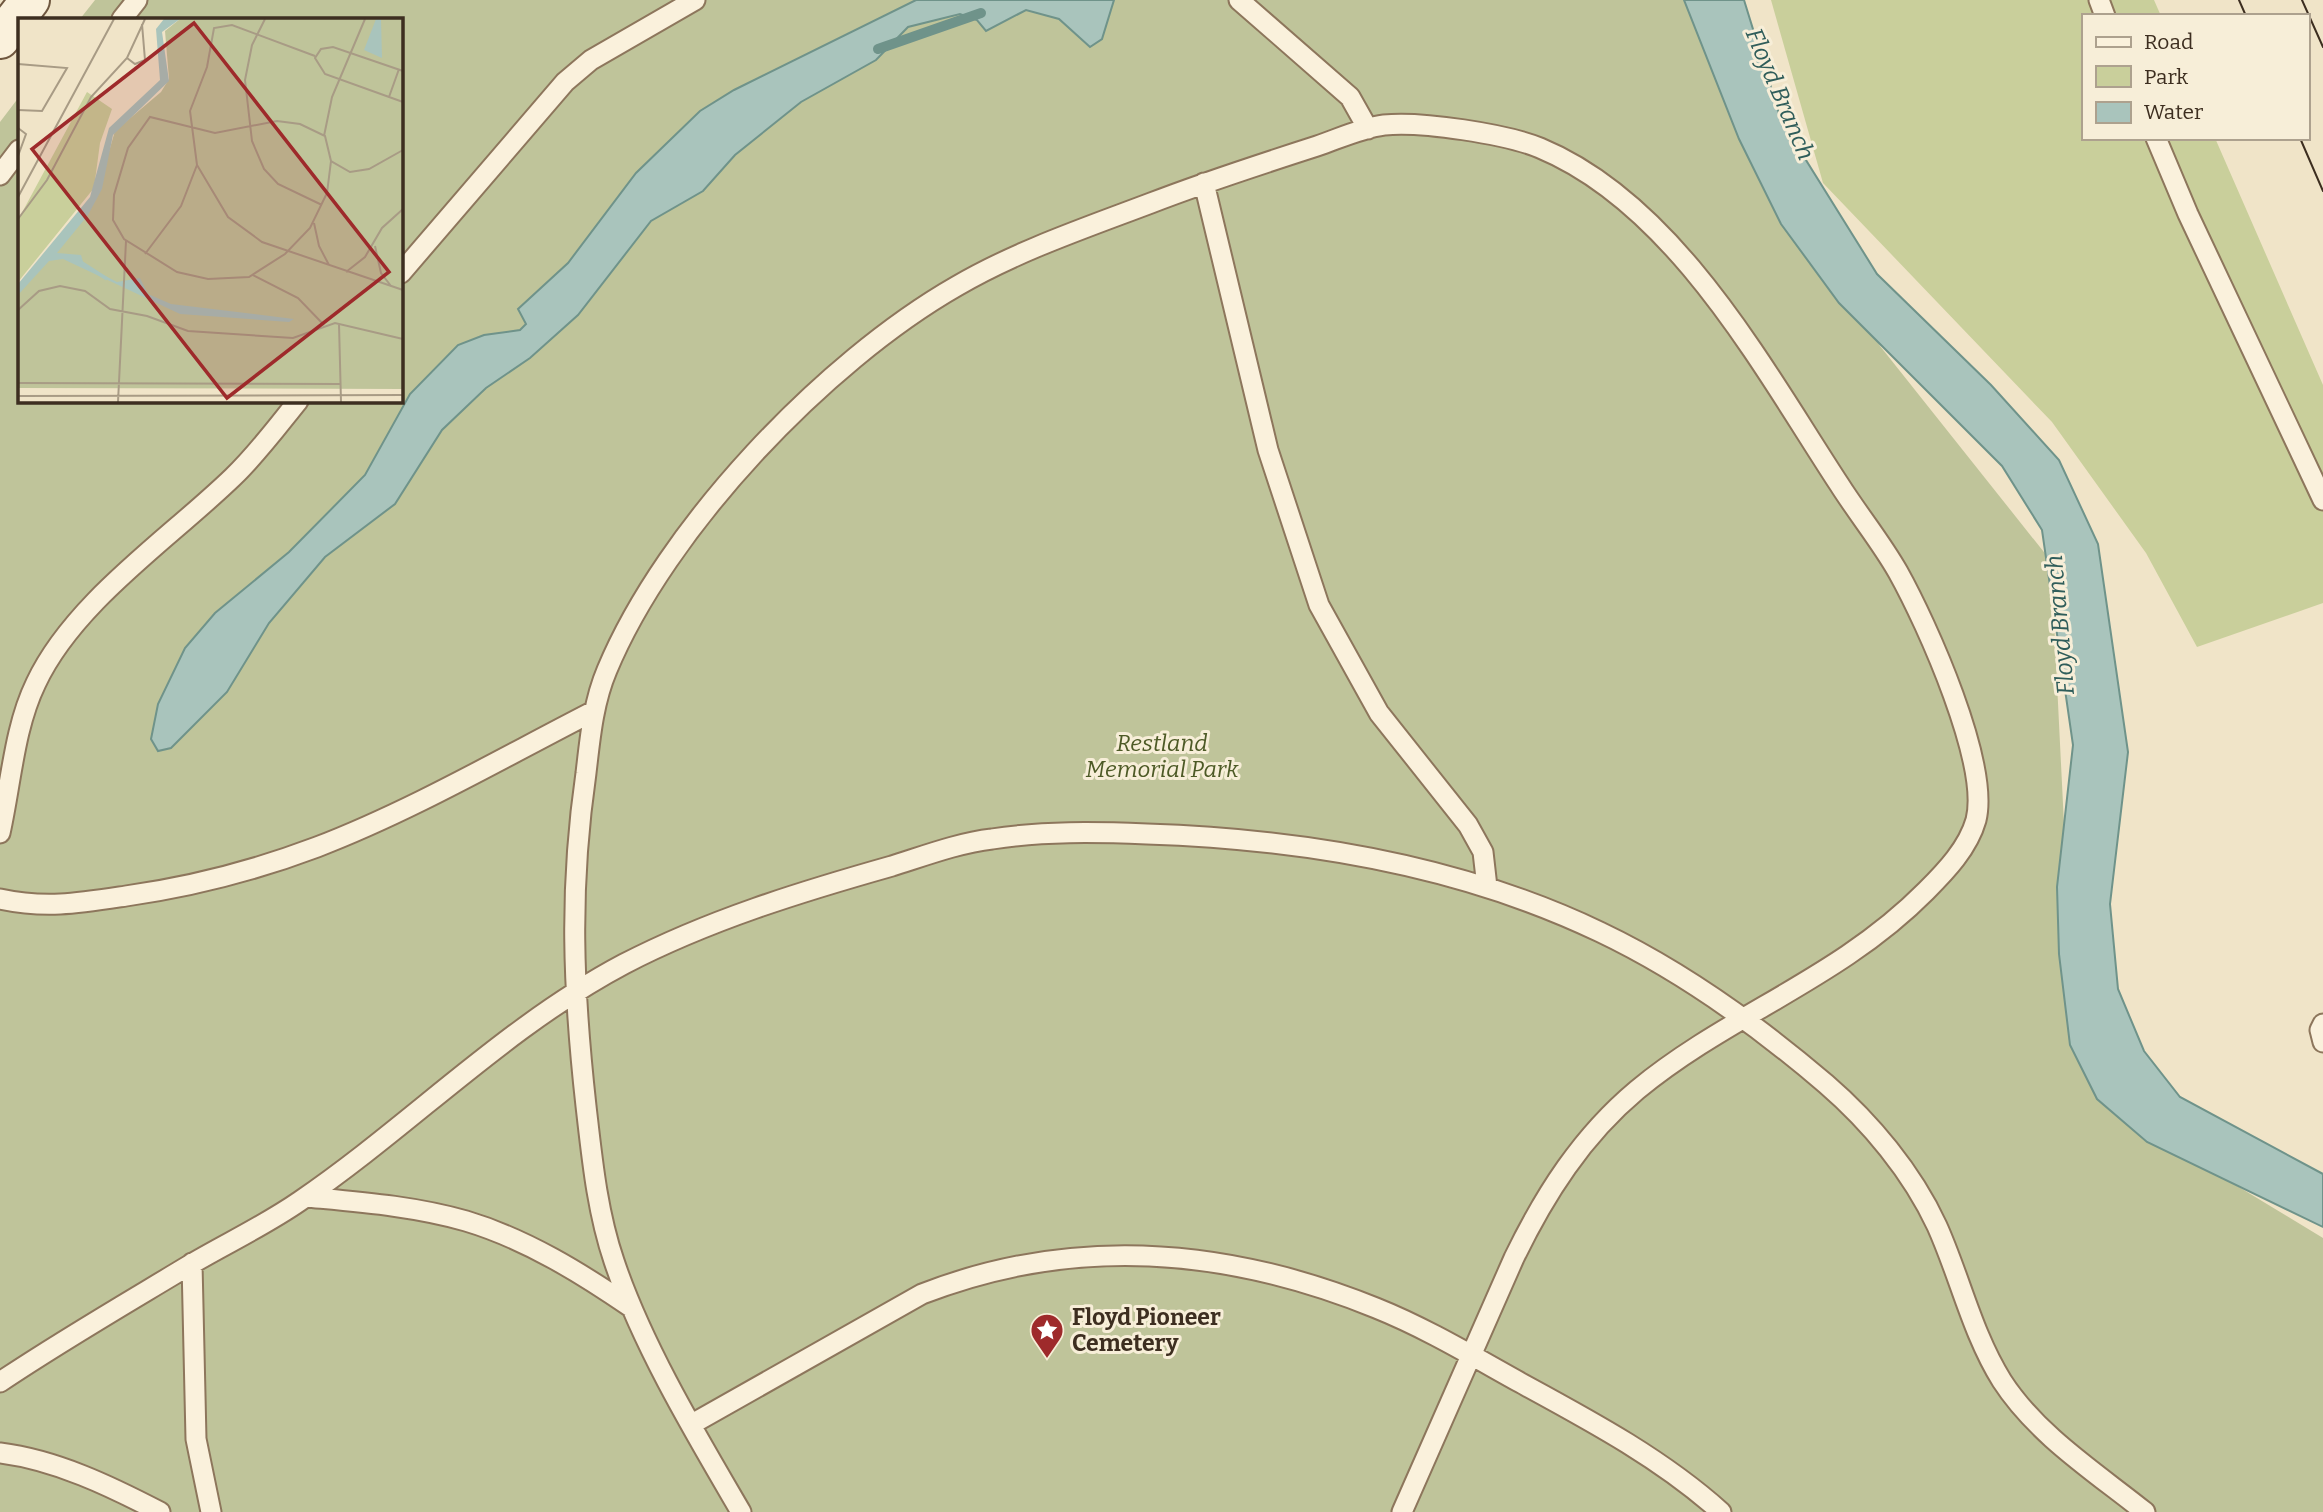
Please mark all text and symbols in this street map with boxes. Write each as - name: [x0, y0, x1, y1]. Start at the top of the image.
- legend: [2082, 14, 2309, 140]
- inset map: [18, 18, 402, 402]
- water label: Floyd Branch: [1740, 24, 1820, 164]
- text: Road: [2144, 29, 2193, 55]
- text: Park: [2144, 64, 2188, 90]
- text: Water: [2144, 99, 2203, 125]
- water label: Floyd Branch: [2040, 554, 2080, 696]
- park label: Restland Memorial Park: [1086, 729, 1239, 783]
- place label: Floyd Pioneer Cemetery: [1072, 1303, 1221, 1357]
- place icon: Floyd Pioneer Cemetery: [1028, 1311, 1066, 1360]

